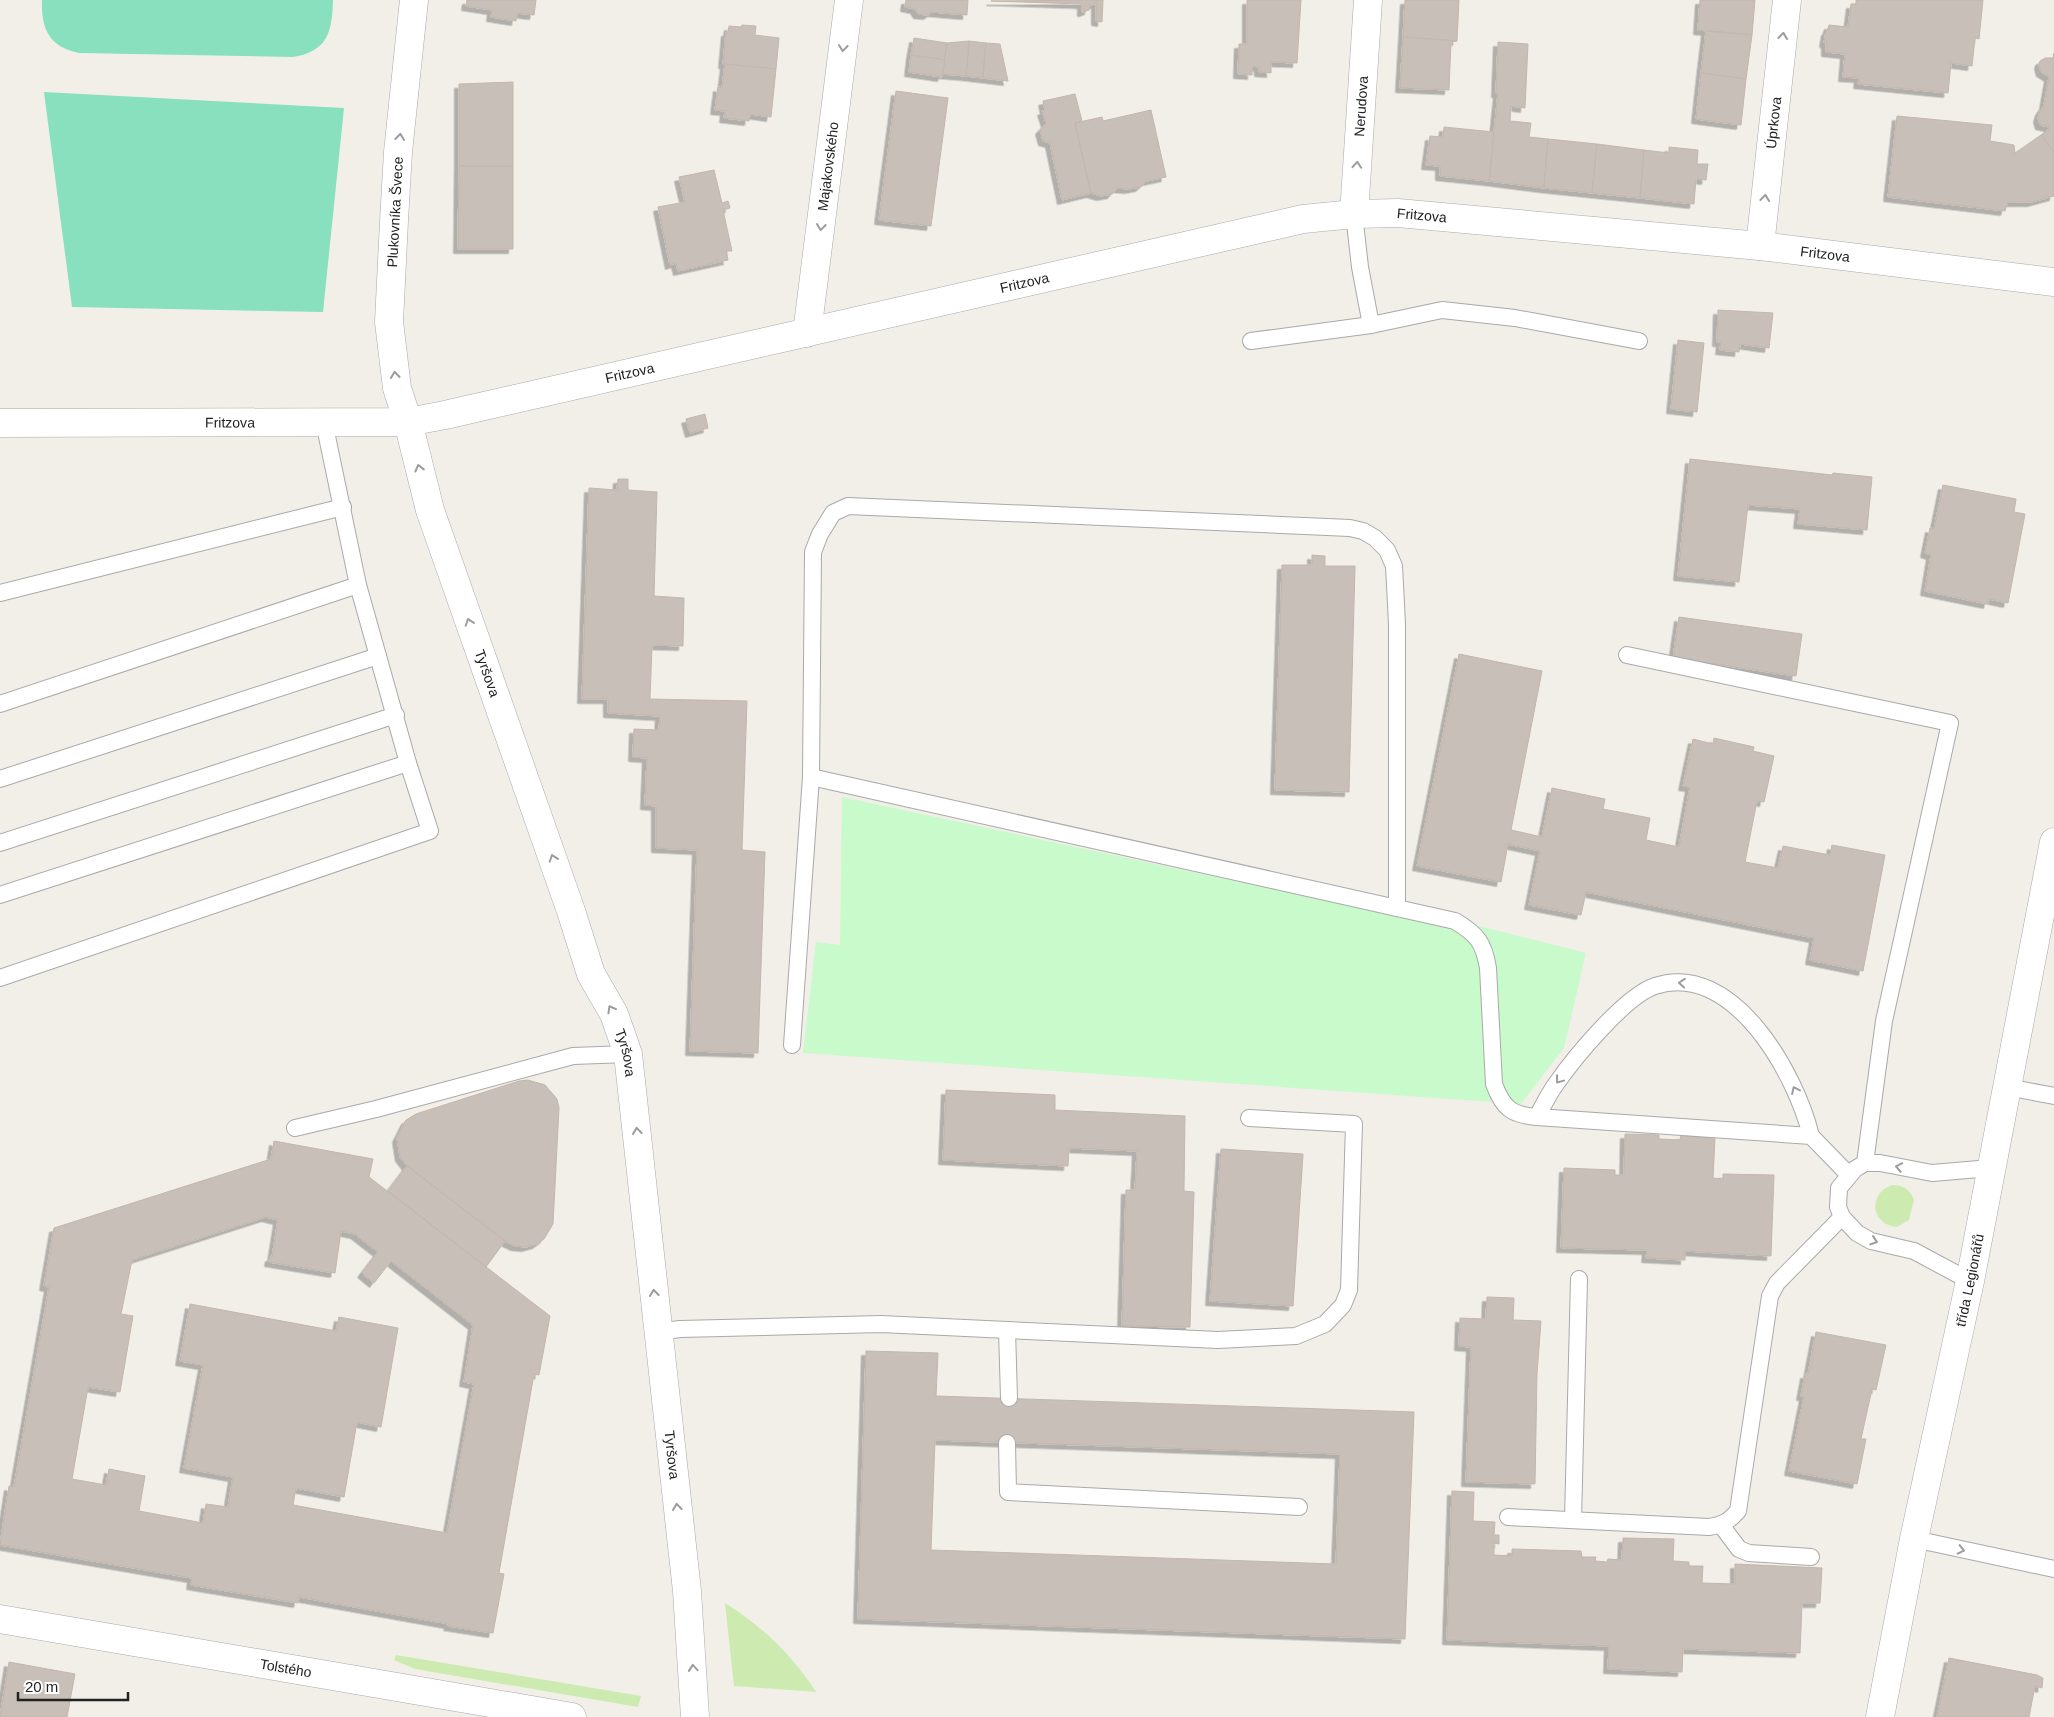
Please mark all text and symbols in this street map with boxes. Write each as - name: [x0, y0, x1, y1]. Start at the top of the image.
- one-way arrow: [1777, 32, 1788, 40]
- one-way arrow: [838, 45, 849, 53]
- street label: Nerudova: [1351, 75, 1371, 137]
- street label: Úprkova: [1763, 96, 1784, 150]
- street label: Majakovského: [814, 121, 842, 212]
- one-way arrow: [394, 133, 405, 141]
- street label: Plukovníka Švece: [384, 156, 406, 268]
- one-way arrow: [1351, 161, 1362, 169]
- one-way arrow: [1759, 193, 1770, 201]
- street label: Fritzova: [1396, 205, 1448, 225]
- one-way arrow: [816, 223, 827, 231]
- street label: Fritzova: [1799, 243, 1851, 265]
- street label: Fritzova: [998, 269, 1051, 296]
- street label: Fritzova: [604, 359, 656, 386]
- one-way arrow: [390, 371, 401, 379]
- street label: Fritzova: [205, 414, 255, 430]
- one-way arrow: [414, 463, 425, 472]
- one-way arrow: [465, 618, 475, 627]
- street label: Tyršova: [472, 647, 503, 699]
- one-way arrow: [549, 854, 559, 863]
- one-way arrow: [1678, 978, 1686, 989]
- one-way arrow: [607, 1005, 617, 1014]
- street label: Tyršova: [612, 1027, 638, 1078]
- one-way arrow: [1557, 1074, 1565, 1083]
- one-way arrow: [1791, 1086, 1801, 1095]
- one-way arrow: [632, 1127, 643, 1135]
- one-way arrow: [1894, 1162, 1903, 1172]
- street label: třída Legionářů: [1952, 1232, 1987, 1328]
- one-way arrow: [1869, 1236, 1878, 1246]
- one-way arrow: [649, 1289, 660, 1297]
- street label: Tyršova: [661, 1430, 683, 1480]
- one-way arrow: [672, 1502, 683, 1510]
- one-way arrow: [1957, 1544, 1966, 1554]
- street label: Tolstého: [259, 1656, 313, 1680]
- one-way arrow: [688, 1664, 699, 1672]
- scale bar: [18, 1670, 128, 1702]
- text: 20 m: [25, 1678, 58, 1695]

